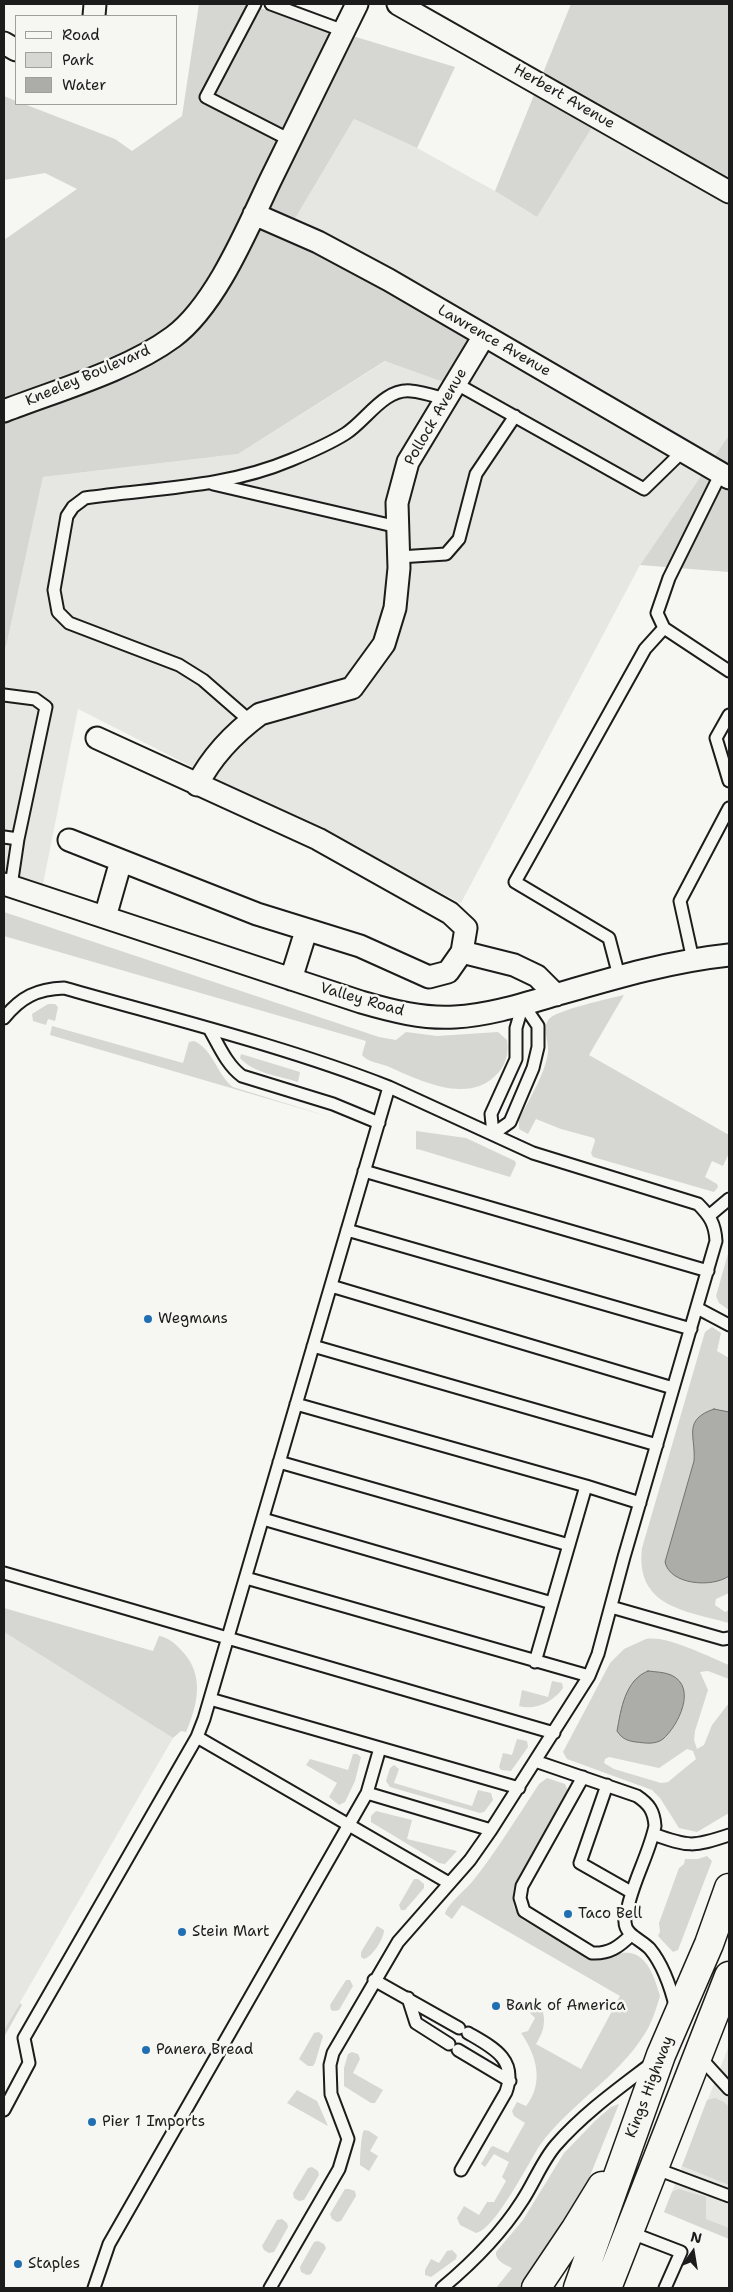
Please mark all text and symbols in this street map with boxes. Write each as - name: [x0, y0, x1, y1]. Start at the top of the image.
- legend: [15, 15, 178, 105]
- text: Road: [62, 25, 100, 45]
- text: Park: [62, 50, 94, 70]
- street label: Herbert Avenue: [510, 61, 618, 133]
- text: Water: [62, 75, 106, 95]
- street label: Lawrence Avenue: [434, 301, 554, 381]
- street label: Kneeley Boulevard: [23, 342, 153, 410]
- street label: Pollock Avenue: [401, 365, 471, 469]
- street label: Valley Road: [318, 979, 406, 1021]
- place label: Wegmans: [158, 1310, 228, 1328]
- marker: Wegmans: [142, 1313, 154, 1325]
- place label: Taco Bell: [578, 1905, 642, 1923]
- marker: Taco Bell: [562, 1908, 574, 1920]
- place label: Stein Mart: [192, 1923, 270, 1941]
- marker: Stein Mart: [176, 1926, 188, 1938]
- place label: Bank of America: [506, 1997, 626, 2015]
- marker: Bank of America: [490, 2000, 502, 2012]
- street label: Kings Highway: [622, 2033, 678, 2141]
- place label: Panera Bread: [156, 2041, 253, 2059]
- marker: Panera Bread: [140, 2044, 152, 2056]
- place label: Pier 1 Imports: [102, 2113, 205, 2131]
- marker: Pier 1 Imports: [86, 2116, 98, 2128]
- north arrow: [668, 2227, 718, 2277]
- text: N: [689, 2227, 704, 2247]
- place label: Staples: [28, 2255, 80, 2273]
- marker: Staples: [12, 2258, 24, 2270]

